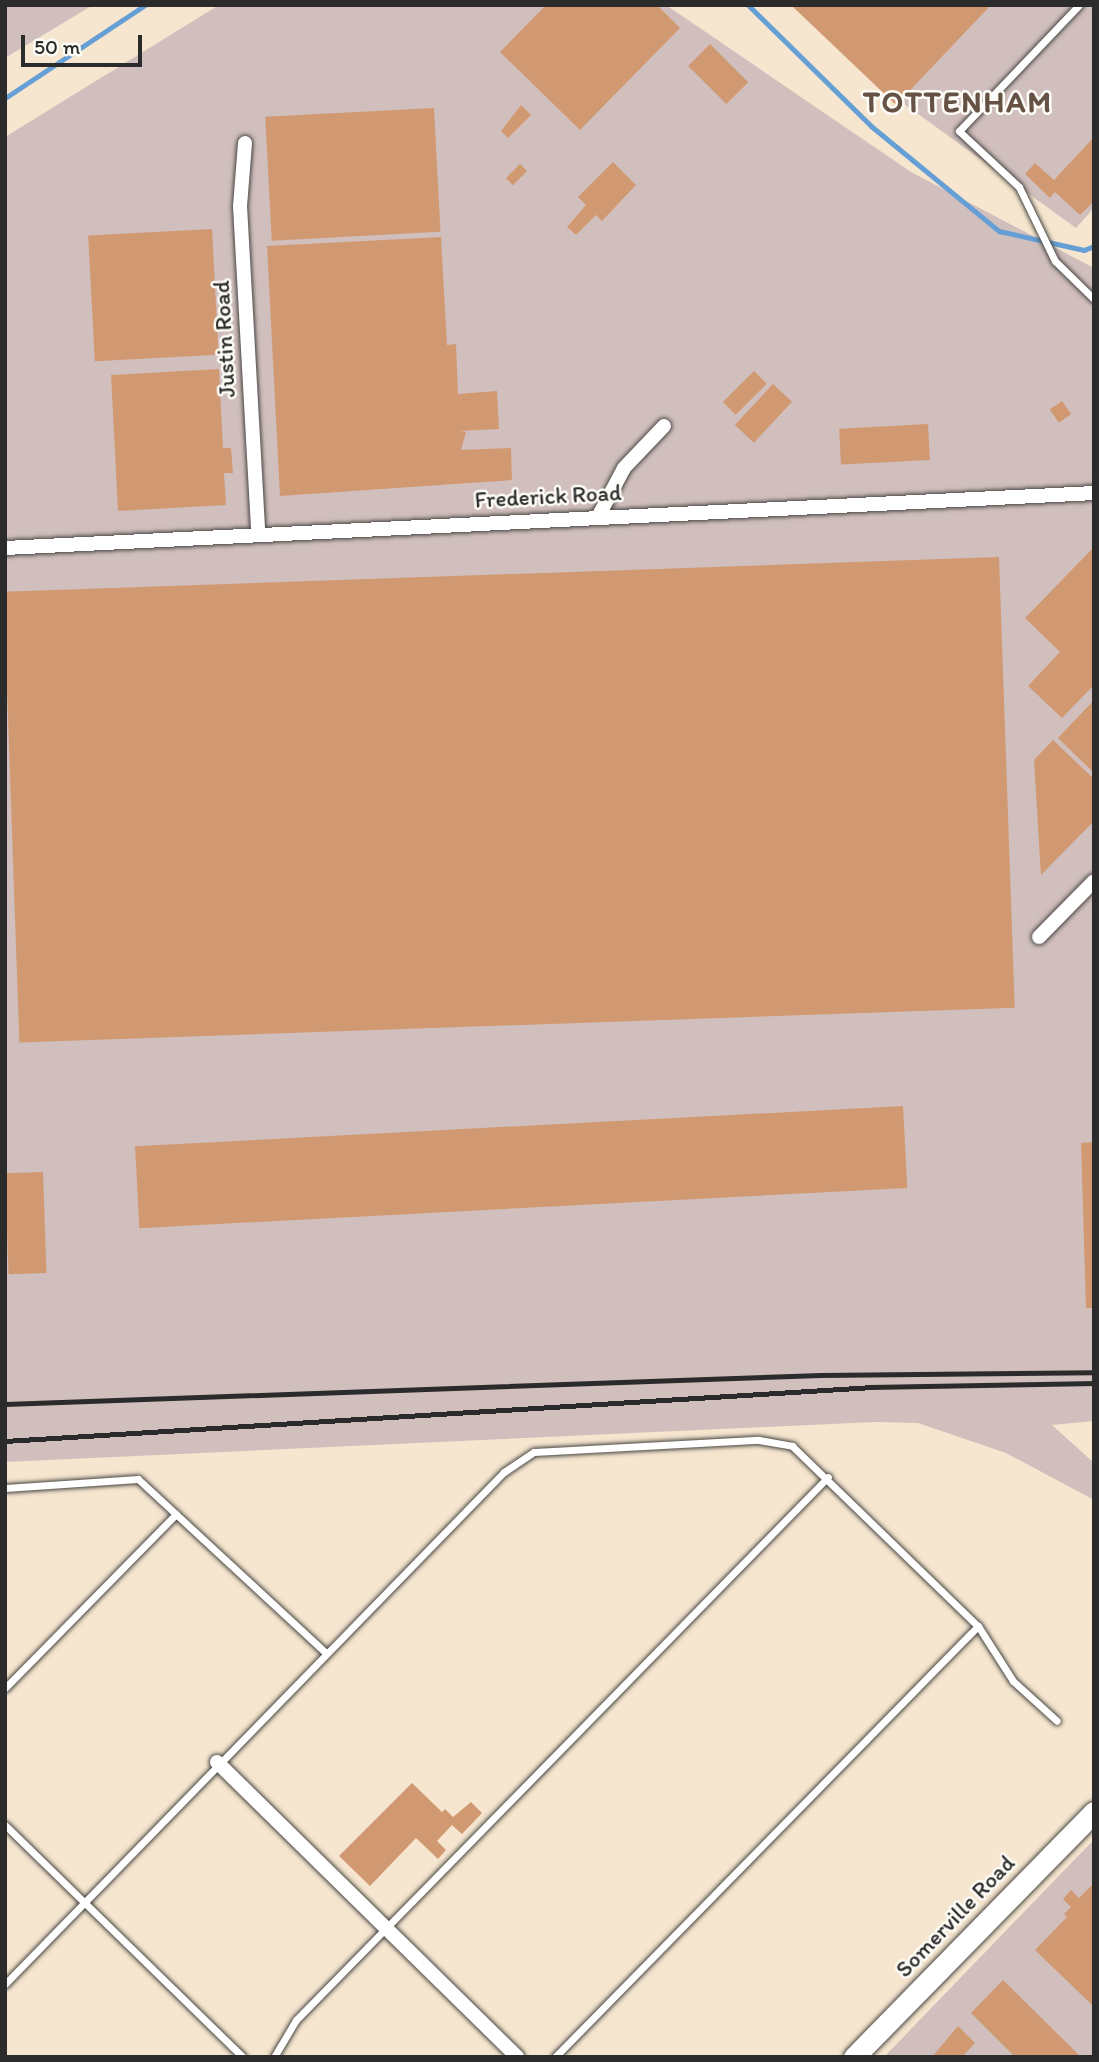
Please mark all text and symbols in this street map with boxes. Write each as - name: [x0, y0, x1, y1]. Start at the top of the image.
- scale bar: [24, 21, 145, 65]
- text: 50 m: [34, 34, 80, 59]
- district label: TOTTENHAM: [864, 84, 1052, 120]
- street label: Justin Road: [207, 280, 241, 398]
- street label: Frederick Road: [474, 478, 622, 514]
- street label: Somerville Road: [890, 1849, 1020, 1983]

